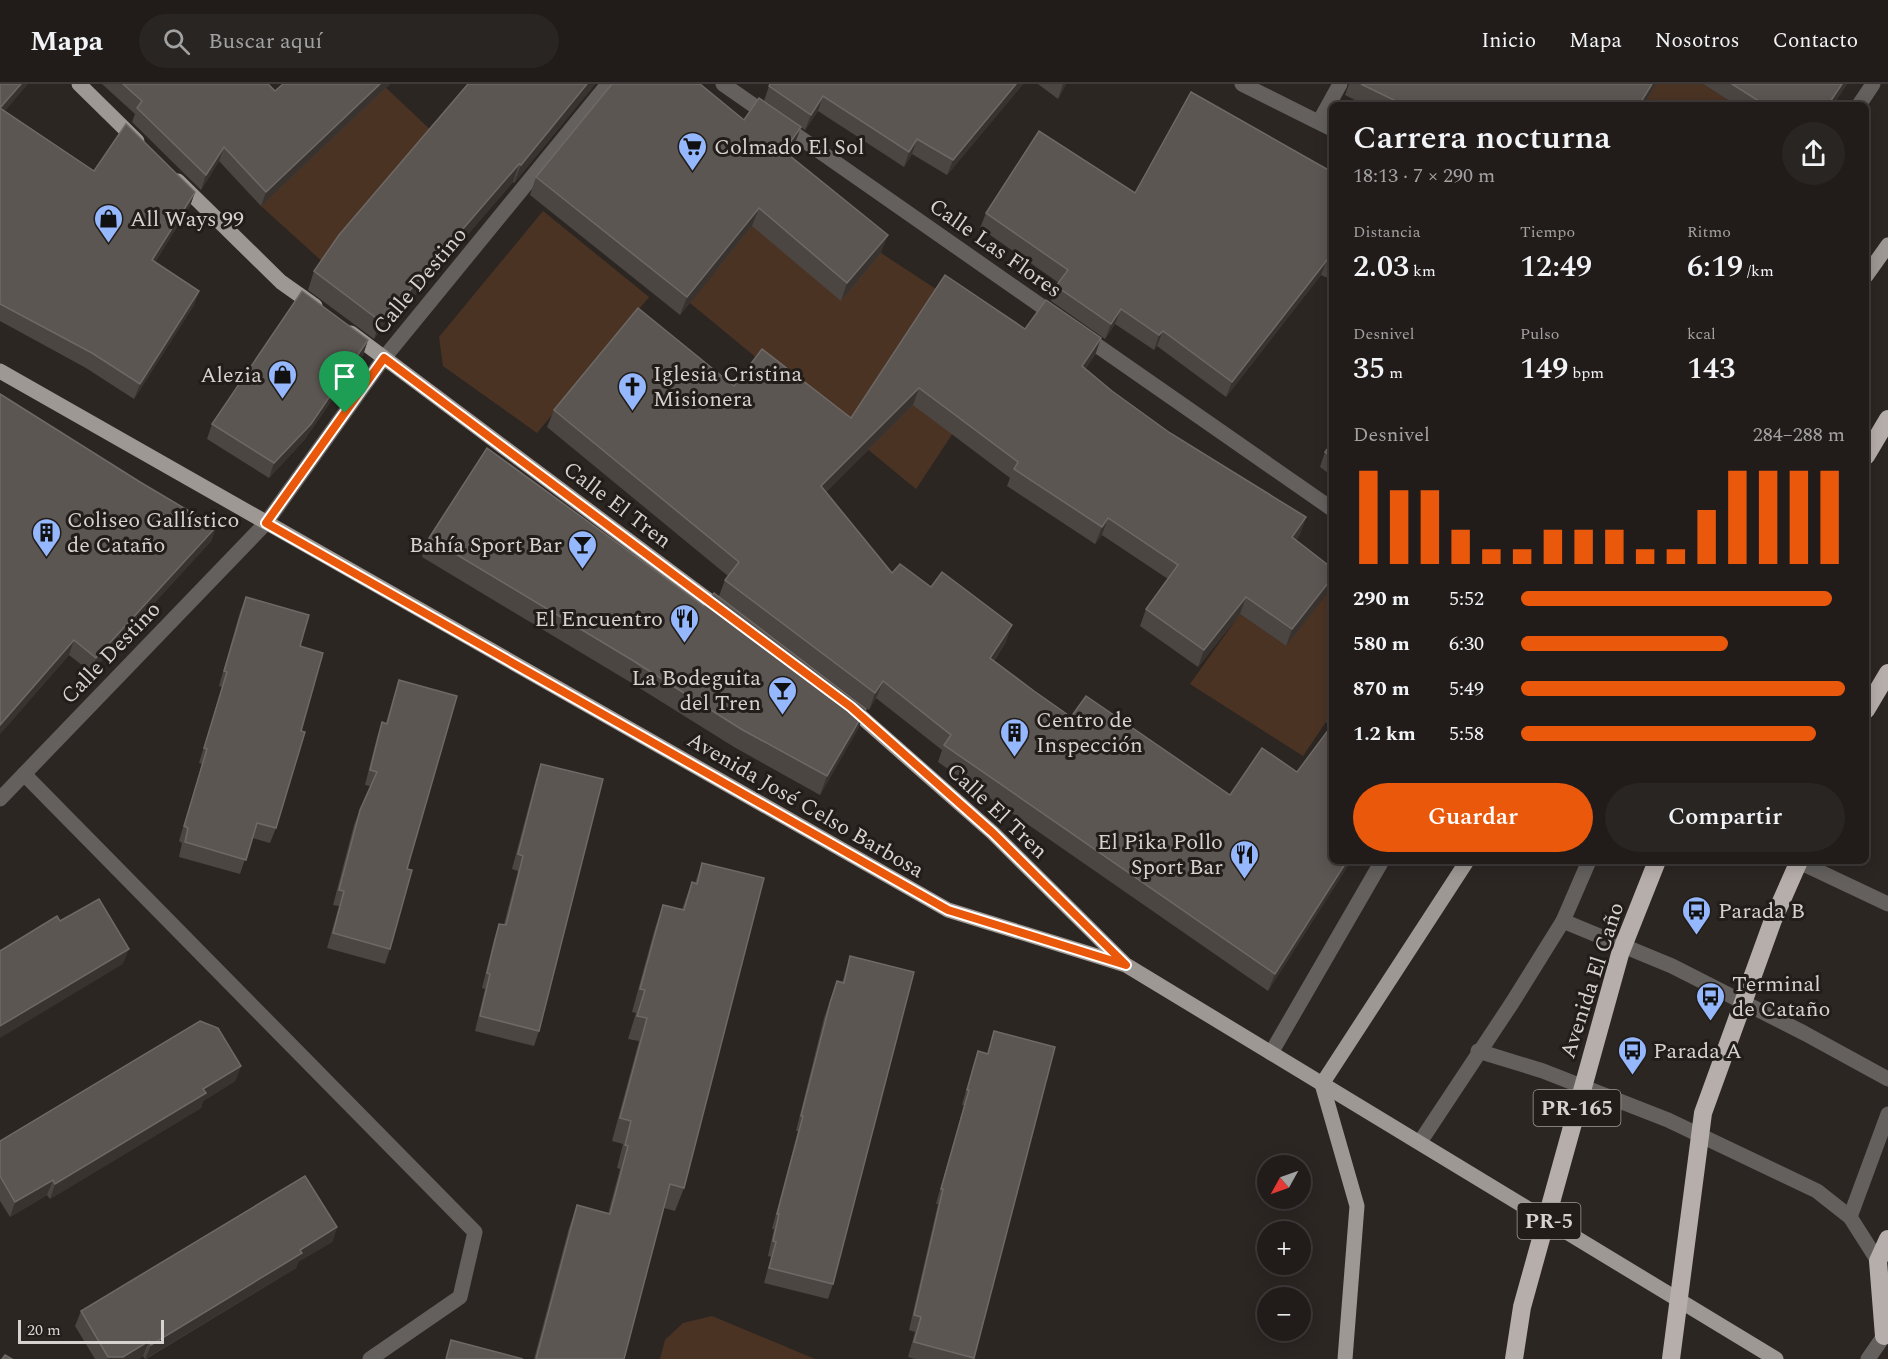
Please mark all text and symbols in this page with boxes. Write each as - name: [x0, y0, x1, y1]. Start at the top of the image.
- search box: [139, 14, 559, 68]
- text: Mapa: [30, 20, 103, 63]
- icon: search: [160, 25, 193, 58]
- text: Buscar aquí: [208, 25, 322, 58]
- text: Inicio: [1481, 25, 1536, 57]
- text: Mapa: [1569, 25, 1622, 57]
- text: Nosotros: [1655, 25, 1740, 57]
- text: Contacto: [1773, 25, 1858, 57]
- text: Carrera nocturna: [1353, 113, 1611, 163]
- button: share: [1782, 122, 1845, 185]
- supermarket icon: Colmado El Sol: [677, 130, 709, 172]
- place label: Colmado El Sol: [714, 131, 864, 164]
- text: 18:13 · 7 × 290 m: [1353, 161, 1495, 191]
- street label: Calle Las Flores: [922, 190, 1068, 306]
- shop icon: All Ways 99: [93, 202, 125, 244]
- place label: All Ways 99: [130, 203, 244, 236]
- street label: Calle Destino: [365, 220, 475, 342]
- text: Distancia: [1353, 220, 1420, 244]
- text: Tiempo: [1520, 220, 1575, 244]
- text: Ritmo: [1687, 220, 1731, 244]
- text: 2.03: [1353, 244, 1409, 290]
- text: 12:49: [1520, 244, 1592, 290]
- text: 6:19: [1687, 244, 1743, 290]
- text: km: [1409, 259, 1436, 283]
- text: /km: [1743, 259, 1774, 283]
- text: Desnivel: [1353, 322, 1414, 346]
- text: Pulso: [1520, 322, 1559, 346]
- text: kcal: [1687, 322, 1716, 346]
- text: 35: [1353, 346, 1385, 392]
- text: 149: [1520, 346, 1568, 392]
- text: 143: [1687, 346, 1735, 392]
- pin: [319, 351, 370, 413]
- shop icon: Alezia: [267, 358, 299, 400]
- place label: Iglesia Cristina Misionera: [653, 358, 802, 416]
- place label: Alezia: [200, 359, 262, 392]
- icon: arrive: [328, 360, 361, 393]
- text: m: [1385, 361, 1403, 385]
- text: bpm: [1568, 361, 1604, 385]
- church icon: Iglesia Cristina Misionera: [616, 370, 648, 412]
- text: Desnivel: [1353, 420, 1430, 450]
- text: 284–288 m: [1753, 420, 1845, 450]
- street label: Calle El Tren: [556, 453, 678, 557]
- place label: Coliseo Gallístico de Cataño: [67, 504, 239, 562]
- building icon: Coliseo Gallístico de Cataño: [30, 516, 62, 558]
- bar icon: Bahía Sport Bar: [567, 528, 599, 570]
- place label: Bahía Sport Bar: [409, 529, 562, 562]
- text: 290 m: [1353, 584, 1410, 614]
- text: 5:52: [1449, 584, 1484, 614]
- street label: Calle Destino: [53, 594, 169, 712]
- restaurant icon: El Encuentro: [668, 602, 700, 644]
- place label: El Encuentro: [535, 603, 663, 636]
- text: 580 m: [1353, 629, 1410, 659]
- text: 6:30: [1449, 629, 1484, 659]
- place label: La Bodeguita del Tren: [631, 662, 761, 720]
- bar icon: La Bodeguita del Tren: [766, 674, 798, 716]
- text: 870 m: [1353, 674, 1410, 704]
- text: 5:49: [1449, 674, 1484, 704]
- place label: Centro de Inspección: [1036, 704, 1143, 762]
- building icon: Centro de Inspección: [999, 716, 1031, 758]
- text: 1.2 km: [1353, 719, 1416, 749]
- text: 5:58: [1449, 719, 1484, 749]
- street label: Avenida José Celso Barbosa: [680, 724, 930, 887]
- street label: Calle El Tren: [939, 755, 1055, 867]
- button: Guardar: [1353, 783, 1593, 852]
- button: Compartir: [1605, 783, 1845, 852]
- place label: El Pika Pollo Sport Bar: [1097, 826, 1223, 884]
- restaurant icon: El Pika Pollo Sport Bar: [1228, 838, 1260, 880]
- bus stop icon: Parada B: [1681, 894, 1713, 936]
- place label: Parada B: [1718, 895, 1805, 928]
- street label: Avenida El Caño: [1552, 898, 1633, 1063]
- place label: Terminal de Cataño: [1732, 968, 1830, 1026]
- bus stop icon: Terminal de Cataño: [1695, 980, 1727, 1022]
- bus stop icon: Parada A: [1616, 1034, 1648, 1076]
- place label: Parada A: [1653, 1035, 1742, 1068]
- road number: PR-165: [1534, 1090, 1620, 1126]
- north arrow: [1257, 1155, 1311, 1209]
- map controls: [1257, 1155, 1311, 1341]
- road number: PR-5: [1518, 1203, 1580, 1239]
- button: +: [1257, 1221, 1311, 1275]
- button: −: [1257, 1287, 1311, 1341]
- scale bar: [18, 1317, 164, 1344]
- text: 20 m: [27, 1318, 61, 1342]

